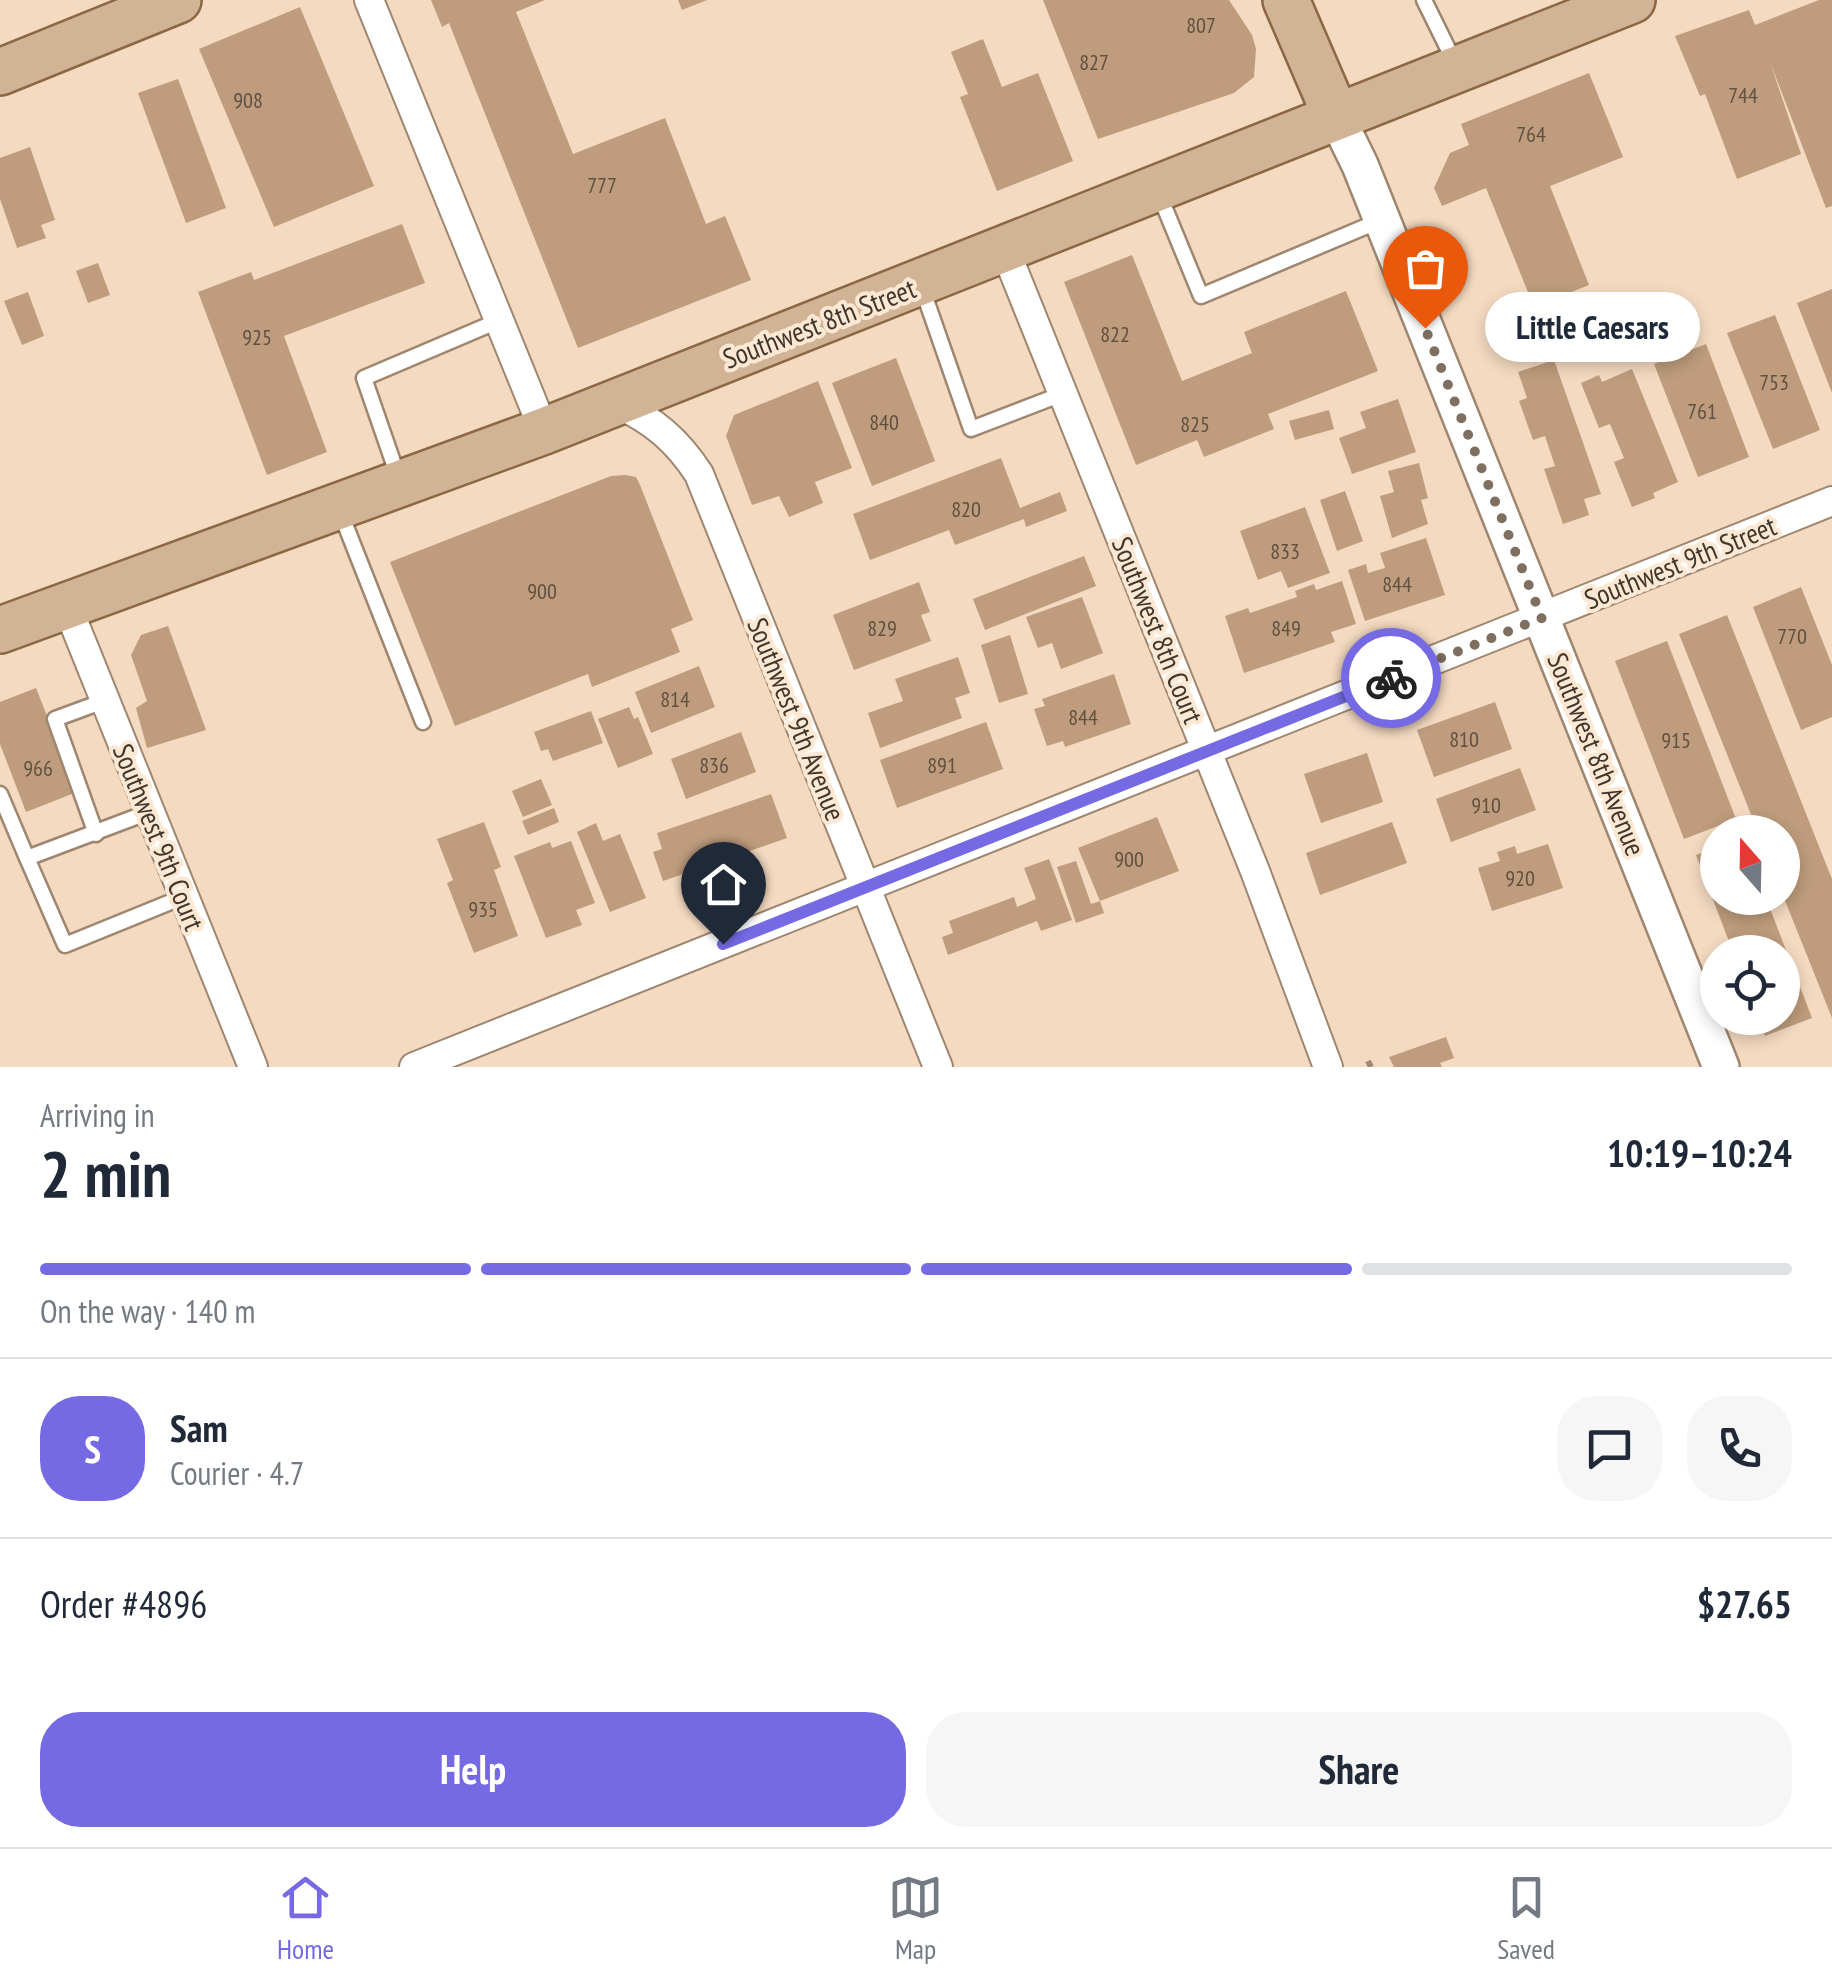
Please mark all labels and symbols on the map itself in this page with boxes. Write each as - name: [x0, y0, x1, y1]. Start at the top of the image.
- house number: 807: [1186, 11, 1216, 39]
- house number: 827: [1079, 48, 1109, 76]
- house number: 744: [1728, 81, 1758, 109]
- house number: 908: [233, 86, 263, 114]
- house number: 764: [1516, 120, 1546, 148]
- house number: 777: [587, 171, 617, 199]
- pin: [1383, 226, 1468, 329]
- street label: Southwest 8th Street: [717, 269, 921, 377]
- callout: Little Caesars: [1485, 293, 1700, 363]
- house number: 822: [1100, 320, 1130, 348]
- house number: 925: [242, 323, 272, 351]
- house number: 753: [1759, 368, 1789, 396]
- house number: 761: [1687, 397, 1717, 425]
- house number: 840: [869, 408, 899, 436]
- house number: 825: [1180, 410, 1210, 438]
- house number: 820: [951, 495, 981, 523]
- street label: Southwest 9th Street: [1579, 507, 1782, 617]
- street label: Southwest 8th Court: [1104, 531, 1212, 729]
- house number: 833: [1270, 537, 1300, 565]
- house number: 844: [1382, 570, 1412, 598]
- house number: 900: [527, 577, 557, 605]
- street label: Southwest 9th Avenue: [739, 612, 855, 826]
- house number: 829: [867, 614, 897, 642]
- house number: 849: [1271, 614, 1301, 642]
- house number: 770: [1777, 622, 1807, 650]
- courier: [1341, 628, 1441, 728]
- street label: Southwest 8th Avenue: [1539, 647, 1655, 861]
- house number: 814: [660, 685, 690, 713]
- house number: 844: [1068, 703, 1098, 731]
- house number: 810: [1449, 725, 1479, 753]
- house number: 915: [1661, 726, 1691, 754]
- street label: Southwest 9th Court: [105, 738, 213, 936]
- house number: 836: [699, 751, 729, 779]
- house number: 891: [927, 751, 957, 779]
- house number: 966: [23, 754, 53, 782]
- house number: 910: [1471, 791, 1501, 819]
- north arrow: [1700, 815, 1800, 915]
- pin: [681, 842, 766, 945]
- house number: 900: [1114, 845, 1144, 873]
- house number: 920: [1505, 864, 1535, 892]
- house number: 935: [468, 895, 498, 923]

